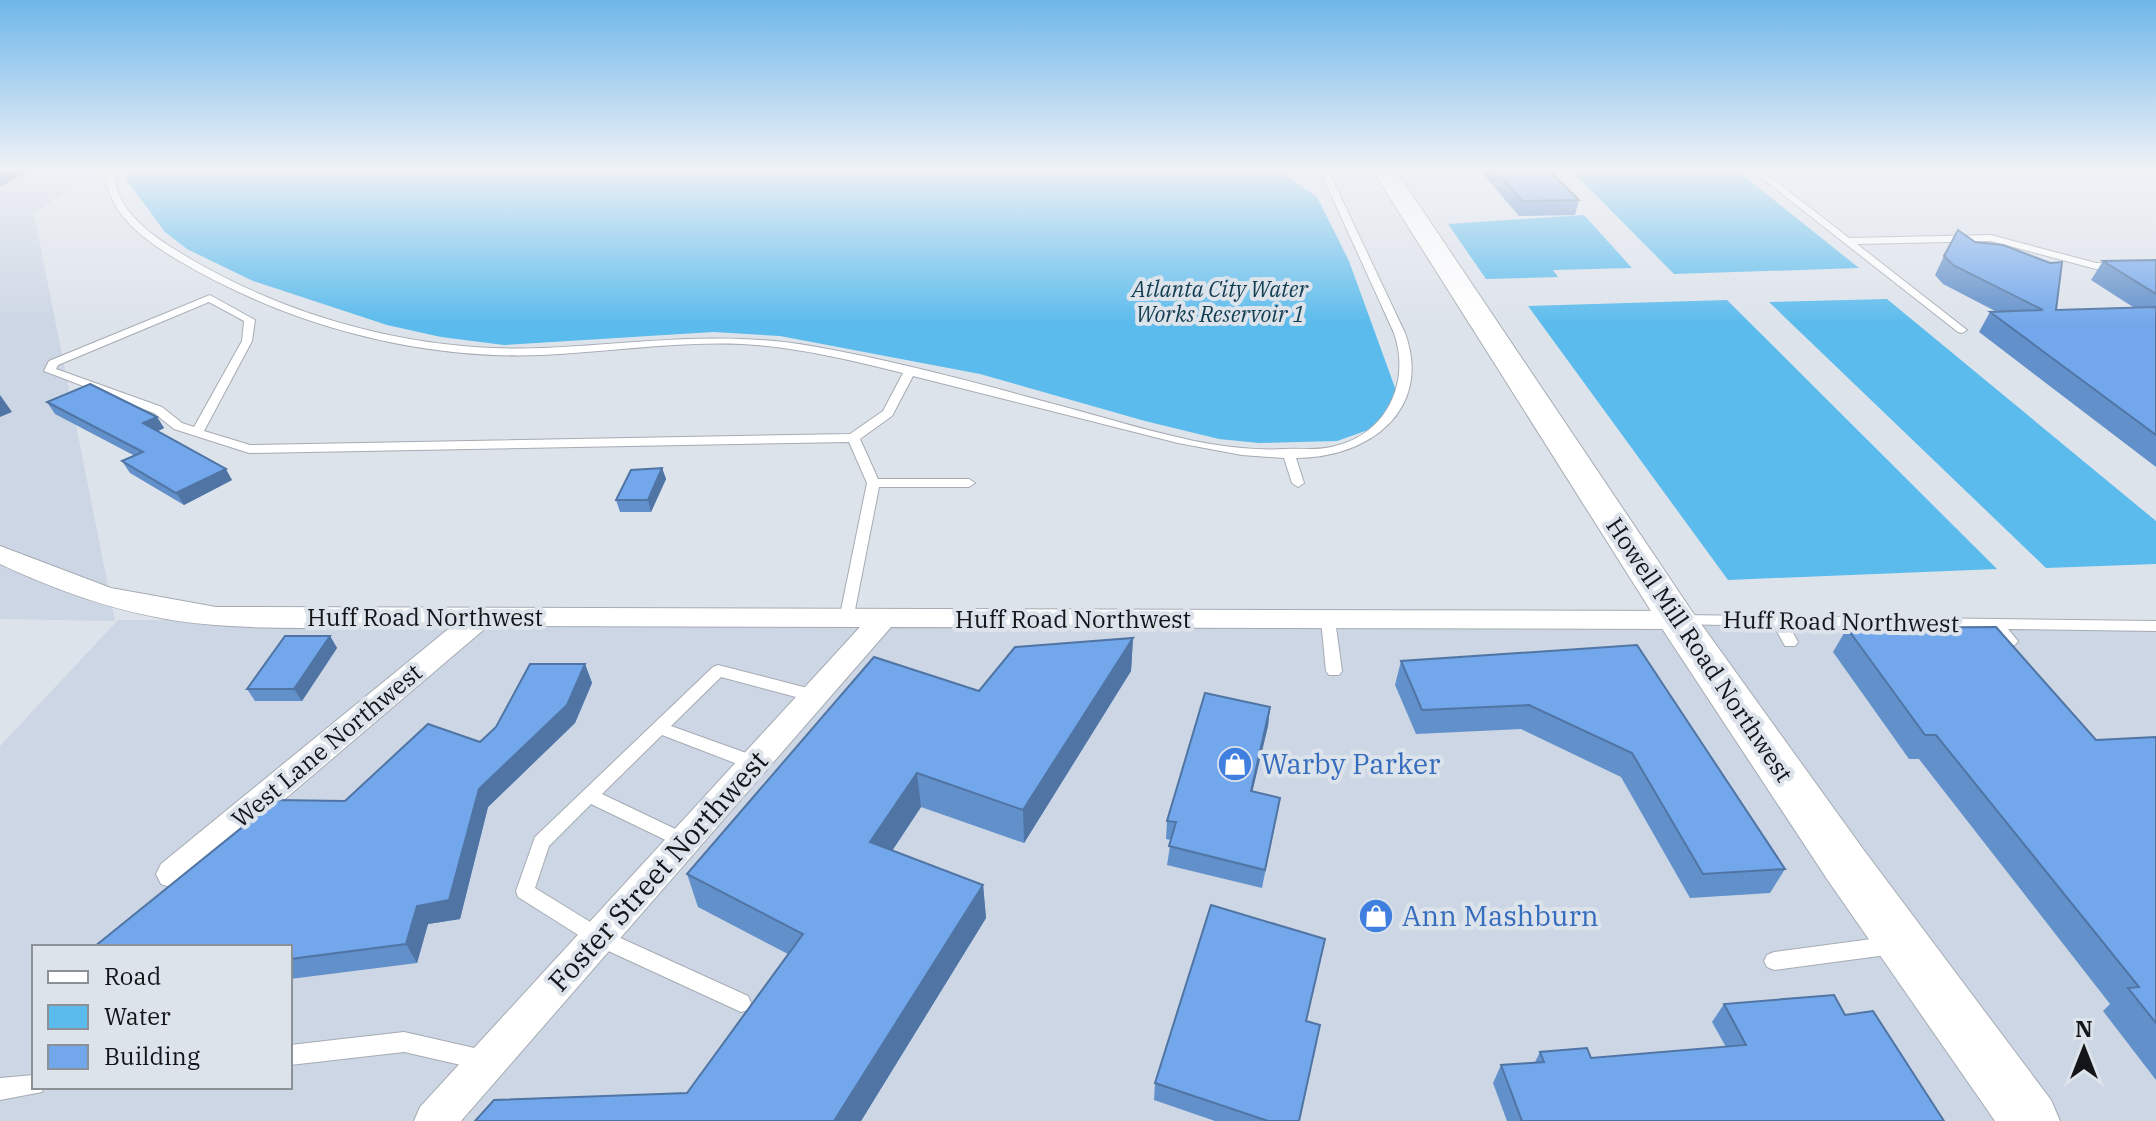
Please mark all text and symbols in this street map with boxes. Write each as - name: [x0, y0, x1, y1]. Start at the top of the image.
- water label: Atlanta City Water Works Reservoir 1: [1130, 274, 1310, 328]
- street label: Howell Mill Road Northwest: [1599, 511, 1800, 788]
- street label: Huff Road Northwest: [307, 601, 543, 633]
- street label: Huff Road Northwest: [955, 603, 1191, 635]
- street label: Huff Road Northwest: [1723, 603, 1959, 639]
- street label: West Lane Northwest: [224, 656, 428, 834]
- street label: Foster Street Northwest: [540, 742, 776, 999]
- shop icon: Warby Parker: [1216, 745, 1254, 783]
- place label: Warby Parker: [1261, 745, 1441, 782]
- shop icon: Ann Mashburn: [1357, 897, 1395, 935]
- place label: Ann Mashburn: [1402, 897, 1599, 934]
- legend: [32, 945, 292, 1089]
- text: Road: [104, 960, 161, 992]
- text: Water: [104, 1000, 171, 1032]
- north arrow: [2044, 1009, 2124, 1089]
- text: N: [2075, 1014, 2093, 1043]
- text: Building: [104, 1040, 200, 1072]

